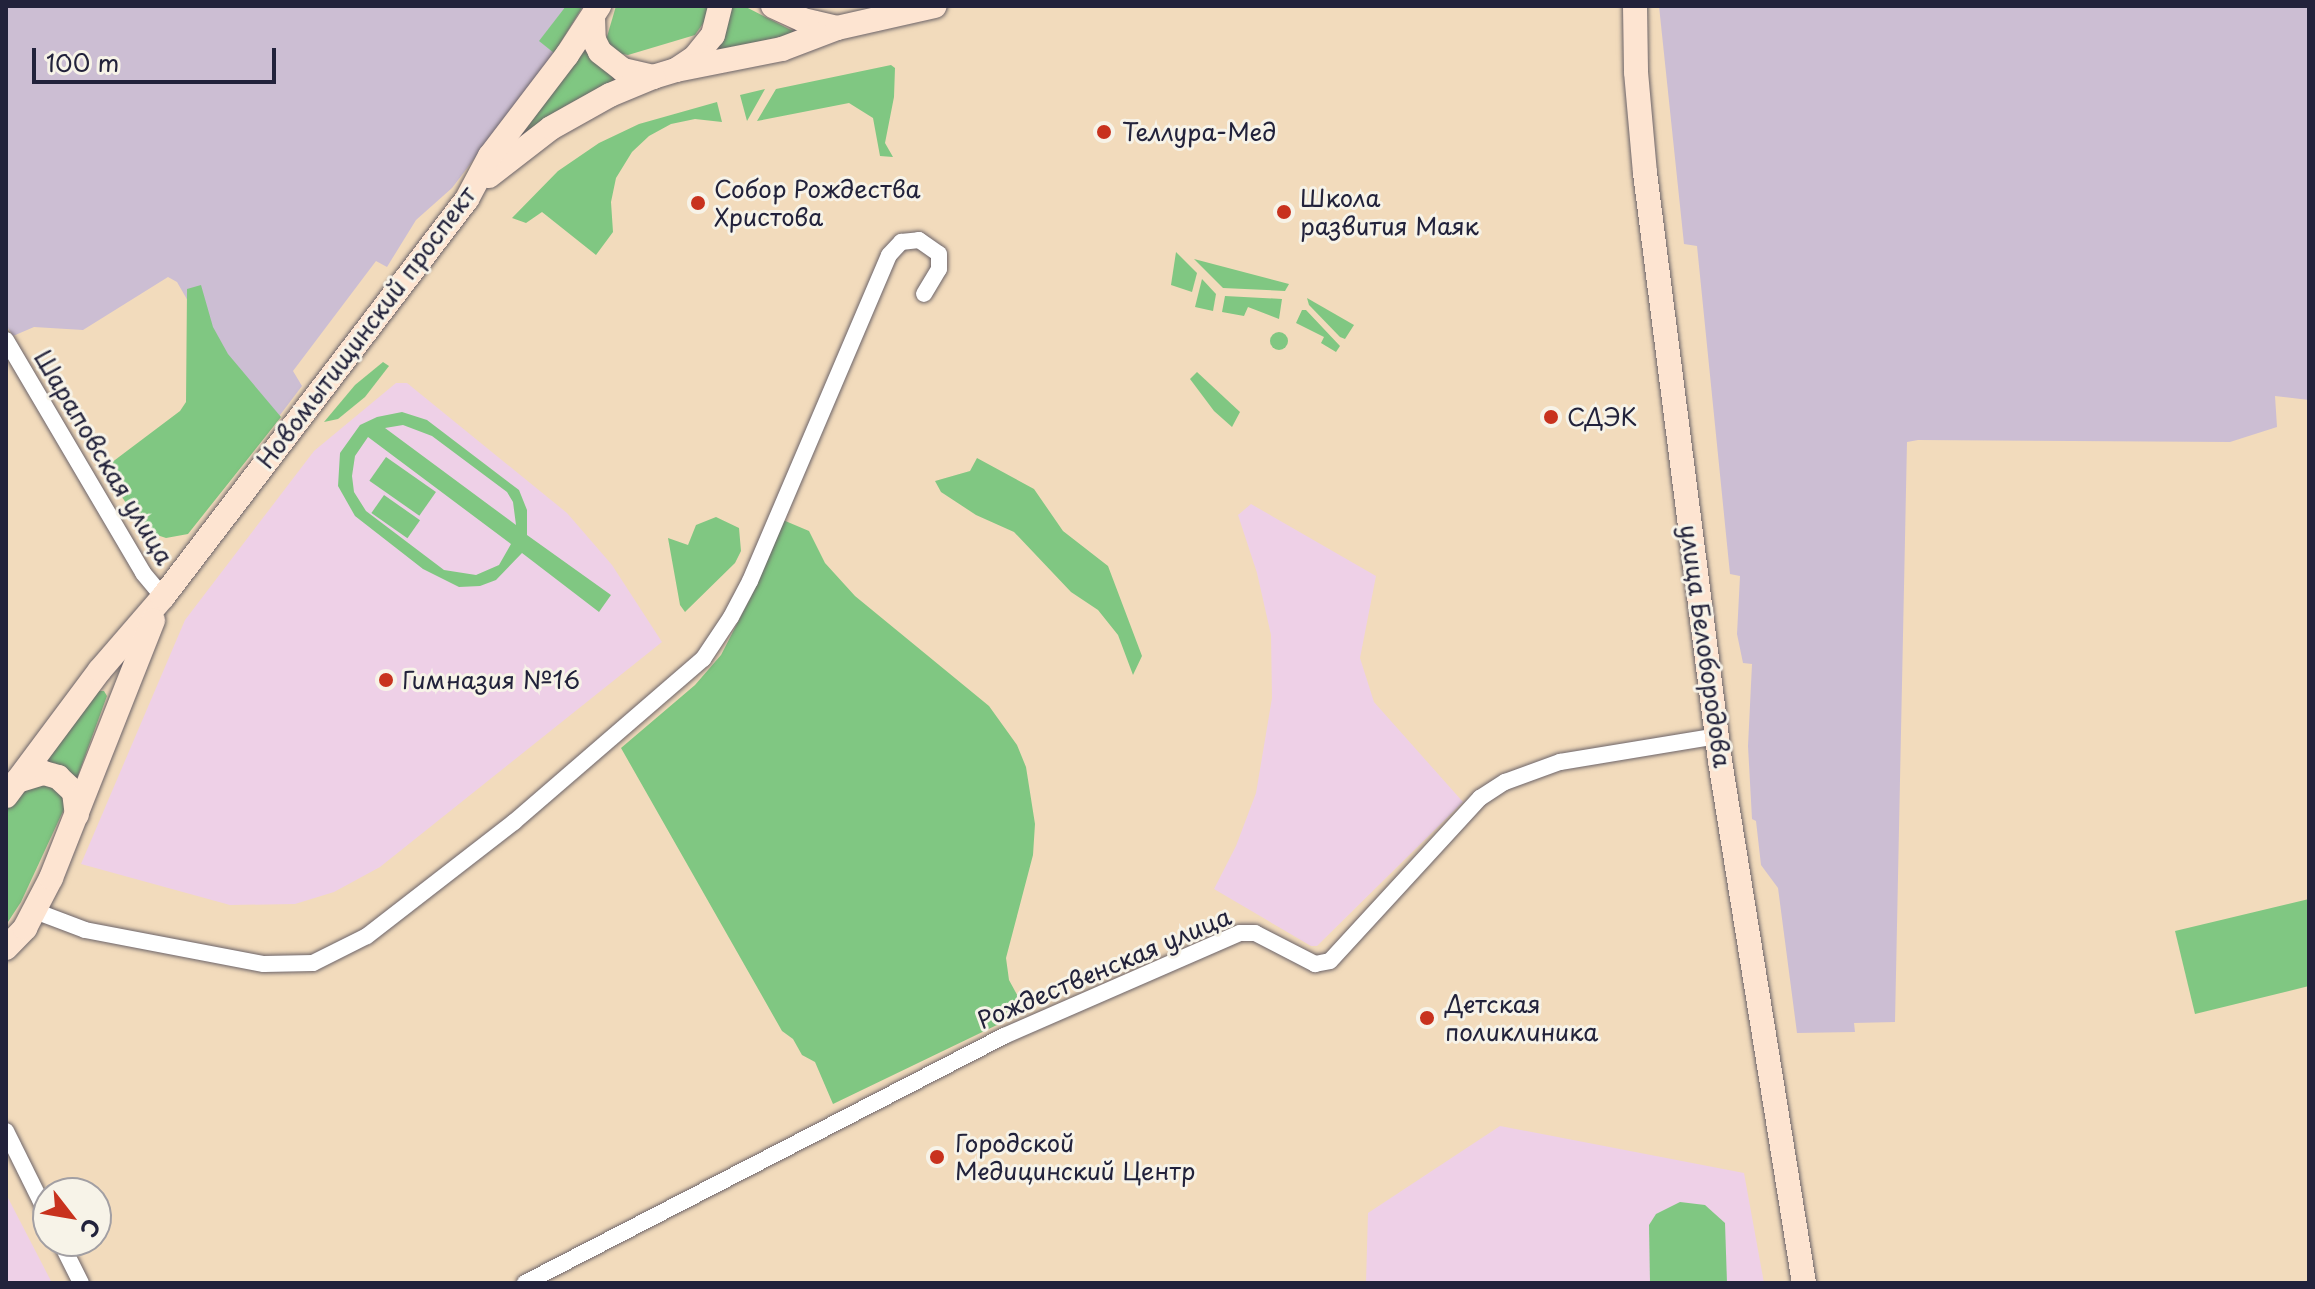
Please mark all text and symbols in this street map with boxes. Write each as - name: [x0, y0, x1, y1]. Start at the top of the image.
- scale bar: [36, 32, 280, 82]
- text: 100 m: [46, 44, 119, 80]
- place label: Теллура-Мед: [1122, 118, 1276, 146]
- marker: Теллура-Мед: [1093, 121, 1115, 143]
- place label: Собор Рождества Христова: [714, 175, 921, 231]
- street label: Новомытищинский проспект: [250, 180, 482, 474]
- place label: Школа развития Маяк: [1300, 184, 1479, 240]
- marker: Собор Рождества Христова: [689, 194, 707, 212]
- marker: Школа развития Маяк: [1275, 203, 1293, 221]
- street label: Шараповская улица: [28, 344, 180, 570]
- place label: СДЭК: [1567, 403, 1637, 431]
- marker: СДЭК: [1542, 408, 1560, 426]
- street label: улица Белобородова: [1675, 522, 1737, 770]
- place label: Гимназия №16: [402, 666, 580, 694]
- marker: Гимназия №16: [377, 671, 395, 689]
- street label: Рождественская улица: [972, 901, 1236, 1035]
- place label: Детская поликлиника: [1445, 990, 1598, 1046]
- marker: Детская поликлиника: [1416, 1007, 1438, 1029]
- place label: Городской Медицинский Центр: [955, 1129, 1196, 1185]
- marker: Городской Медицинский Центр: [926, 1146, 948, 1168]
- north arrow: [32, 1177, 112, 1257]
- text: С: [73, 1213, 110, 1244]

